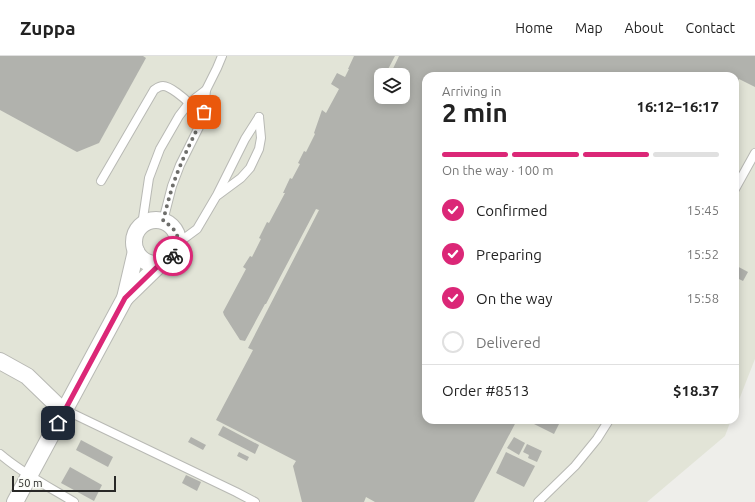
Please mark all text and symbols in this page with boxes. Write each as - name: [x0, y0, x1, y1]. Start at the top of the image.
- text: Zuppa: [20, 17, 76, 39]
- text: Home: [515, 20, 553, 36]
- text: Map: [575, 20, 603, 36]
- text: About: [625, 20, 664, 36]
- text: Contact: [686, 20, 735, 36]
- map controls: [374, 68, 410, 104]
- button: layers: [374, 68, 410, 104]
- text: Arriving in: [442, 84, 501, 98]
- pin: [187, 95, 221, 129]
- text: 2 min: [442, 98, 508, 127]
- text: 16:12–16:17: [636, 98, 719, 115]
- icon: bag: [193, 101, 215, 123]
- text: On the way · 100 m: [442, 163, 554, 177]
- icon: check: [442, 199, 464, 221]
- text: Confirmed: [476, 202, 548, 219]
- text: 15:45: [686, 203, 719, 217]
- courier: [153, 236, 193, 276]
- icon: check: [442, 243, 464, 265]
- icon: bike: [162, 245, 184, 267]
- text: Preparing: [476, 246, 542, 263]
- text: 15:52: [686, 247, 719, 261]
- icon: check: [442, 287, 464, 309]
- text: On the way: [476, 290, 552, 307]
- text: 15:58: [686, 291, 719, 305]
- text: Delivered: [476, 334, 541, 351]
- text: Order #8513: [442, 382, 529, 399]
- text: $18.37: [673, 382, 719, 399]
- pin: [41, 406, 75, 440]
- icon: home: [47, 412, 69, 434]
- scale bar: [12, 474, 116, 493]
- text: 50 m: [18, 477, 42, 489]

